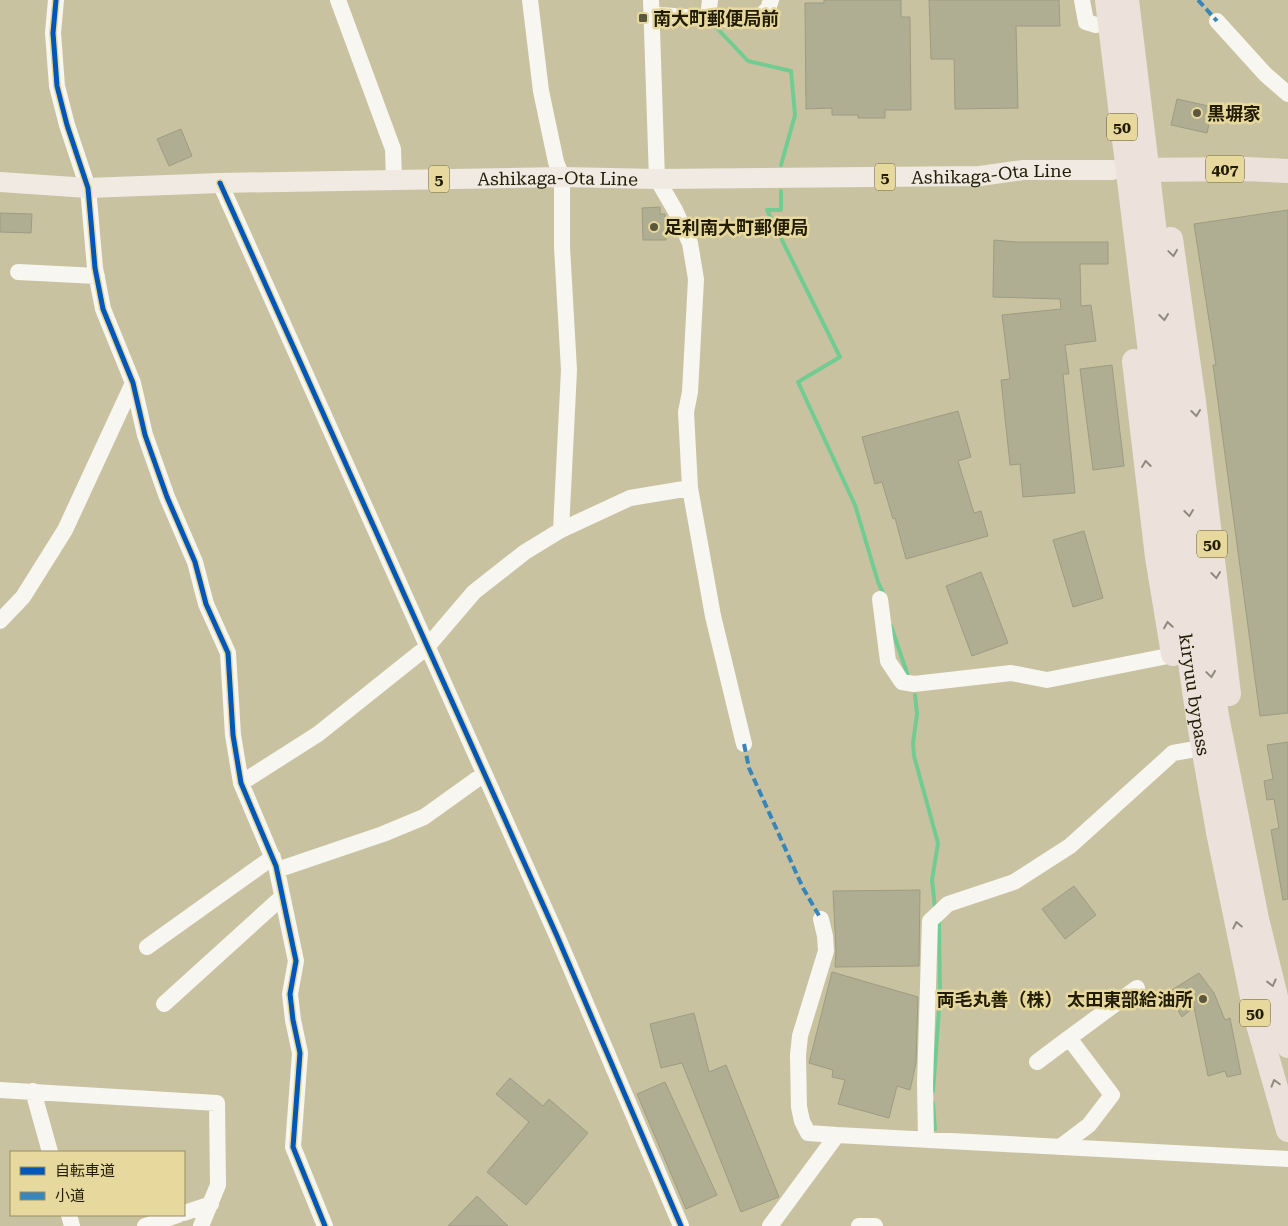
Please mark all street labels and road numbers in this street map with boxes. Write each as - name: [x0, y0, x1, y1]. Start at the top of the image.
- road number: 50: [1107, 114, 1137, 140]
- road number: 407: [1206, 156, 1244, 182]
- street label: Ashikaga-Ota Line: [911, 160, 1072, 187]
- road number: 5: [875, 163, 895, 190]
- road number: 5: [429, 165, 449, 192]
- street label: Ashikaga-Ota Line: [477, 166, 638, 189]
- road number: 50: [1197, 530, 1227, 558]
- street label: kiryuu bypass: [1176, 632, 1215, 757]
- road number: 50: [1240, 1000, 1270, 1026]

